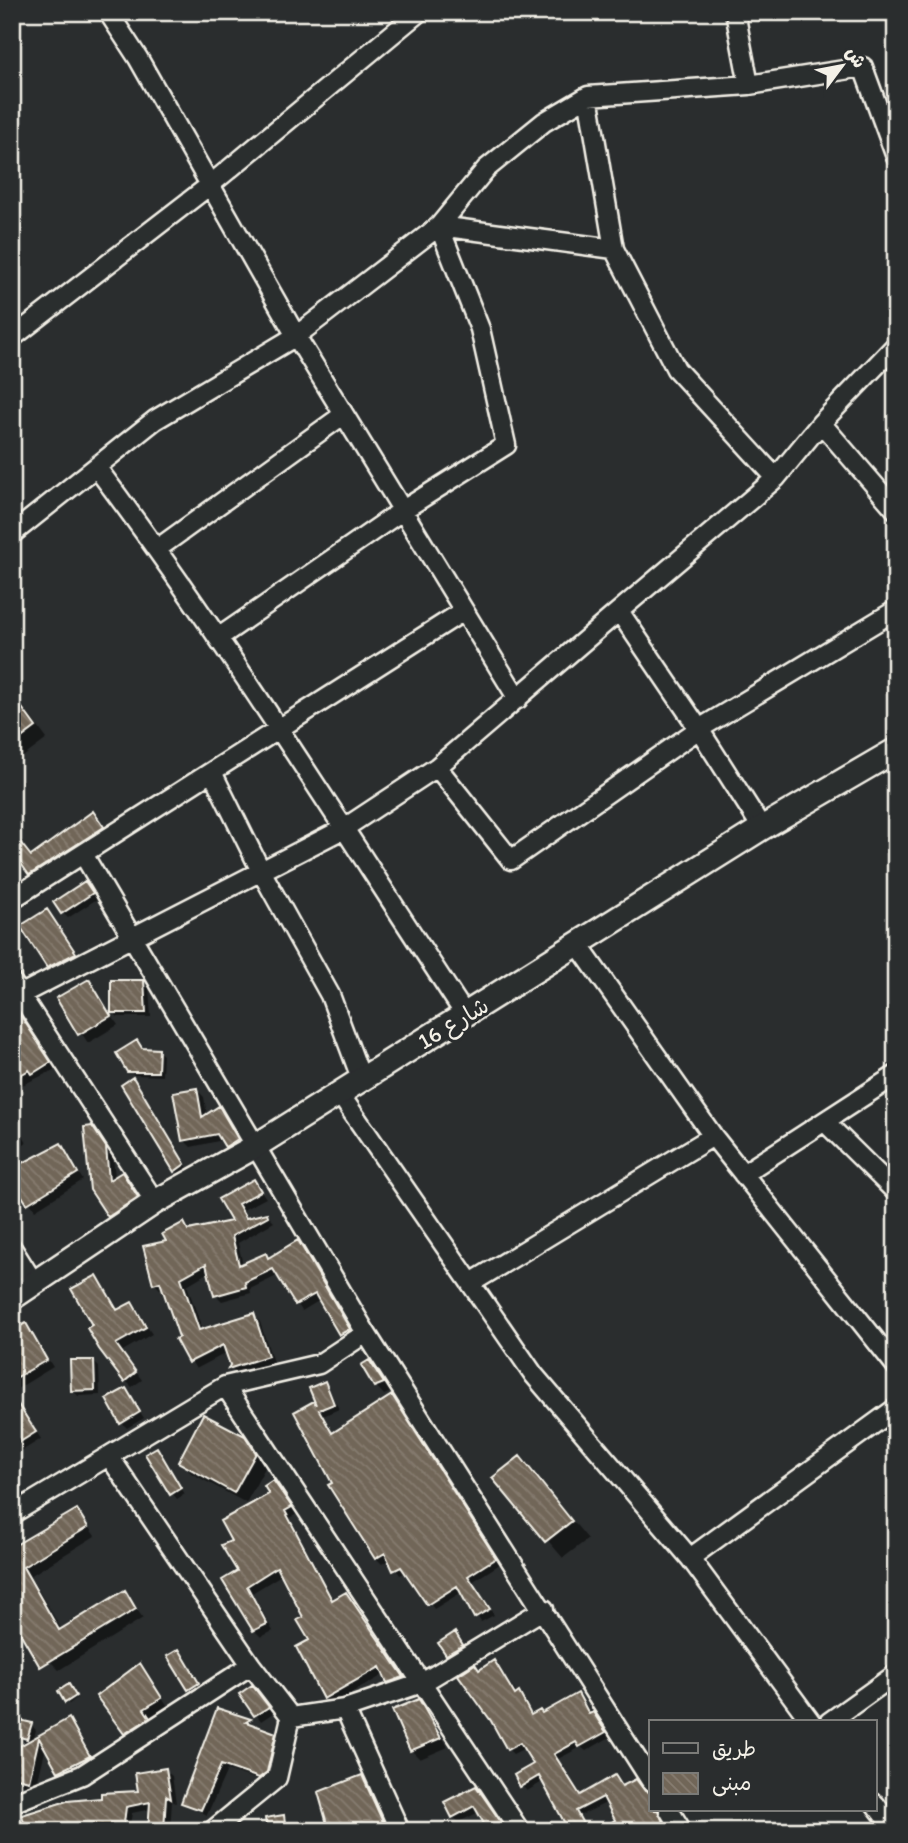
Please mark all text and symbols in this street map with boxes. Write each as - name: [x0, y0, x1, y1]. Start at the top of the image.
- north arrow: [806, 32, 876, 102]
- text: ش: [841, 42, 871, 72]
- street label: شارع 16: [412, 991, 495, 1057]
- legend: [649, 1720, 876, 1812]
- text: طريق: [712, 1736, 756, 1761]
- text: مبنى: [712, 1770, 751, 1797]

